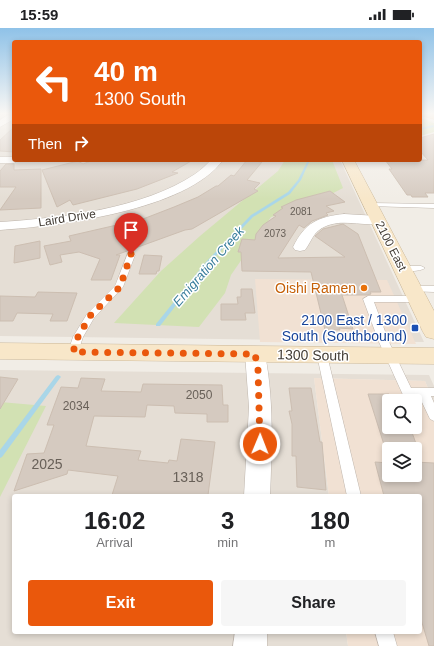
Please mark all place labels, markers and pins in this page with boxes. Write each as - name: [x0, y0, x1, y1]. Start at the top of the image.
- pin: [114, 213, 148, 254]
- place label: Oishi Ramen: [275, 280, 356, 296]
- marker: Oishi Ramen: [359, 283, 369, 293]
- place label: 2100 East / 1300 South (Southbound): [282, 312, 407, 344]
- marker: 2100 East / 1300 South (Southbound): [410, 323, 420, 333]

